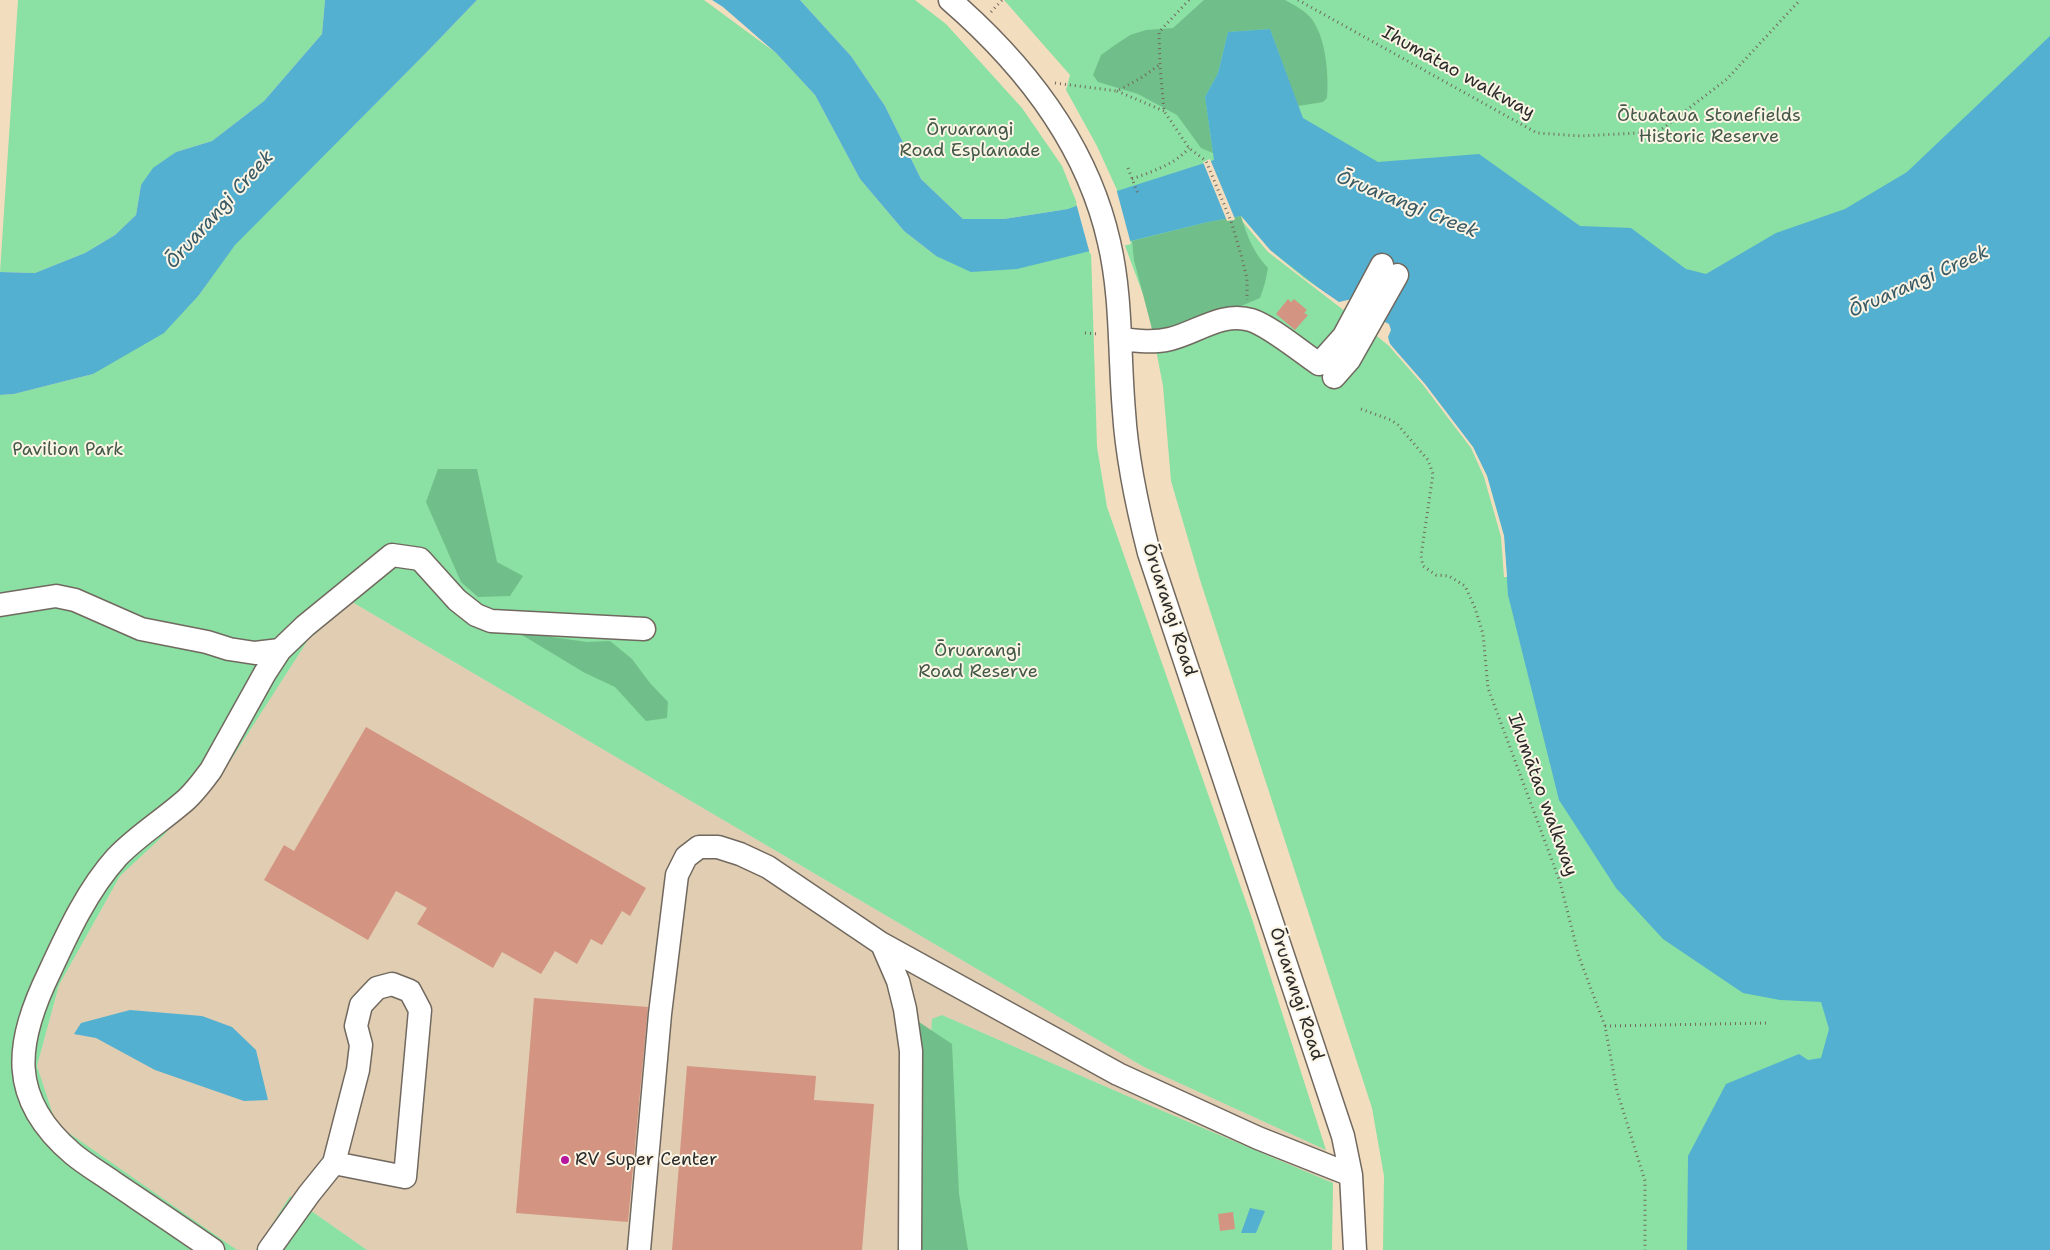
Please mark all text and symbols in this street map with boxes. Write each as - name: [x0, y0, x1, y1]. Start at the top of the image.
- street label: Ihumātao walkway: [1378, 22, 1538, 124]
- park label: Ōtuataua Stonefields Historic Reserve: [1617, 105, 1801, 148]
- park label: Ōruarangi Road Esplanade: [900, 119, 1040, 162]
- water label: Ōruarangi Creek: [161, 146, 279, 274]
- water label: Ōruarangi Creek: [1333, 166, 1481, 244]
- water label: Ōruarangi Creek: [1845, 241, 1993, 323]
- park label: Pavilion Park: [12, 439, 124, 461]
- street label: Ōruarangi Road: [1137, 541, 1201, 679]
- park label: Ōruarangi Road Reserve: [918, 640, 1038, 682]
- street label: Ihumātao walkway: [1502, 711, 1582, 879]
- street label: Ōruarangi Road: [1264, 925, 1328, 1063]
- place label: RV Super Center: [575, 1149, 717, 1171]
- marker: RV Super Center: [559, 1154, 571, 1166]

